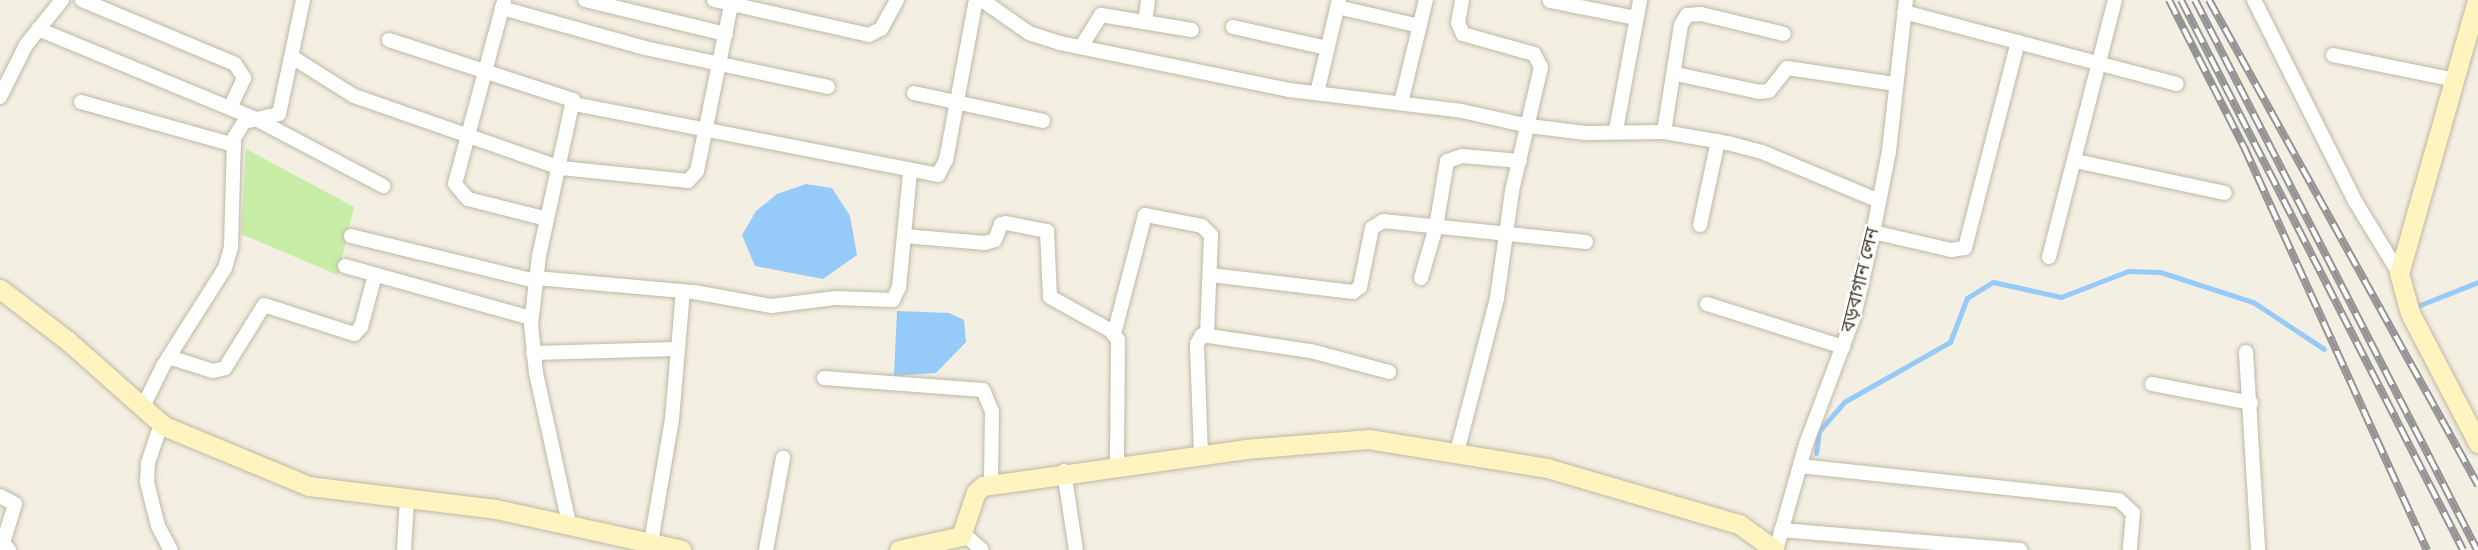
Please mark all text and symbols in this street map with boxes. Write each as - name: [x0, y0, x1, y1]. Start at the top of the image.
- street label: বড়বাগান লেন: [1836, 225, 1884, 335]

